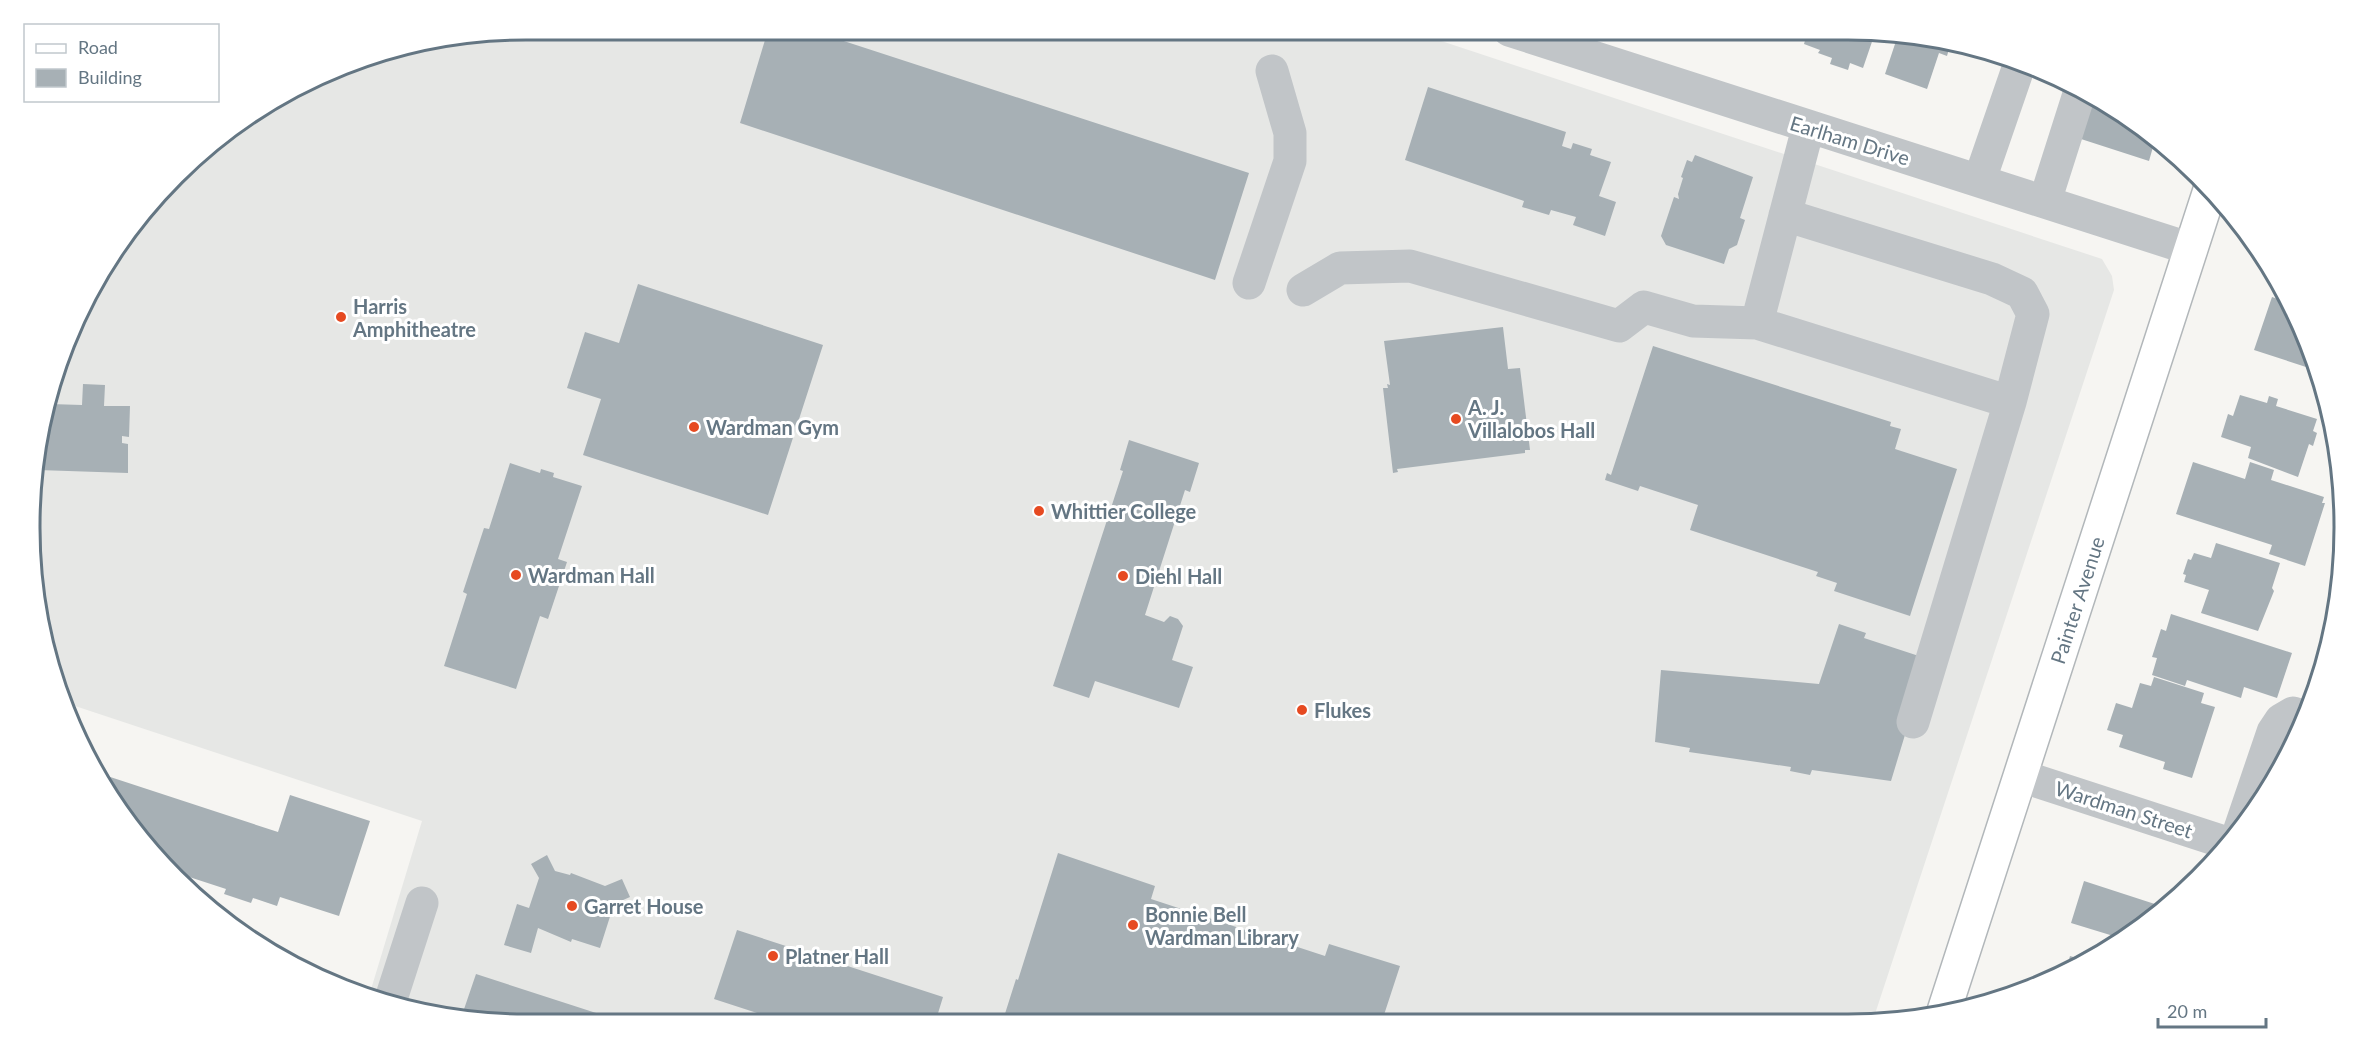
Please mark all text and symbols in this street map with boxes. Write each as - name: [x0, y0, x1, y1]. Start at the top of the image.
- legend: [24, 24, 219, 102]
- text: Road: [78, 36, 118, 58]
- text: Building: [78, 66, 142, 88]
- street label: Earlham Drive: [1787, 110, 1913, 170]
- place label: Harris Amphitheatre: [352, 294, 476, 341]
- marker: Harris Amphitheatre: [334, 310, 348, 324]
- place label: A. J. Villalobos Hall: [1467, 395, 1595, 442]
- marker: A. J. Villalobos Hall: [1449, 412, 1463, 426]
- place label: Wardman Gym: [706, 415, 839, 439]
- marker: Wardman Gym: [687, 420, 701, 434]
- place label: Whittier College: [1051, 499, 1197, 523]
- marker: Whittier College: [1032, 504, 1046, 518]
- street label: Painter Avenue: [2045, 533, 2109, 667]
- place label: Wardman Hall: [528, 563, 655, 587]
- place label: Diehl Hall: [1135, 564, 1222, 588]
- marker: Wardman Hall: [509, 568, 523, 582]
- marker: Diehl Hall: [1116, 569, 1130, 583]
- place label: Flukes: [1314, 698, 1371, 722]
- marker: Flukes: [1295, 703, 1309, 717]
- street label: Wardman Street: [2052, 775, 2196, 843]
- place label: Garret House: [584, 894, 704, 918]
- marker: Garret House: [565, 899, 579, 913]
- place label: Bonnie Bell Wardman Library: [1145, 902, 1299, 949]
- marker: Bonnie Bell Wardman Library: [1126, 918, 1140, 932]
- place label: Platner Hall: [785, 944, 889, 968]
- marker: Platner Hall: [766, 949, 780, 963]
- scale bar: [2158, 991, 2266, 1029]
- text: 20 m: [2167, 1000, 2207, 1022]

